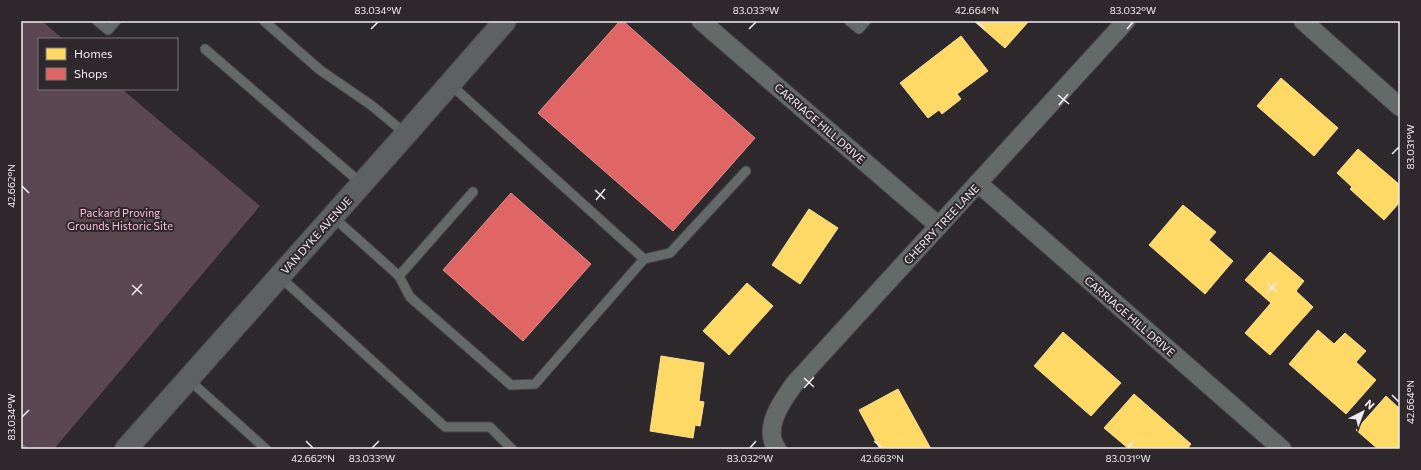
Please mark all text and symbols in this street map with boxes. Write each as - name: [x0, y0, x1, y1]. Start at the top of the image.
- text: 83.034°W: [355, 4, 401, 16]
- text: 83.033°W: [733, 4, 779, 16]
- text: 42.664°N: [955, 4, 999, 16]
- text: 83.032°W: [1110, 4, 1156, 16]
- legend: [38, 38, 178, 90]
- text: Homes: [74, 46, 112, 60]
- text: Shops: [74, 66, 108, 80]
- street label: CARRIAGE HILL DRIVE: [772, 80, 868, 166]
- text: 83.031°W: [1404, 124, 1416, 170]
- text: 42.662°N: [5, 164, 17, 208]
- street label: CHERRY TREE LANE: [901, 181, 981, 267]
- street label: VAN DYKE AVENUE: [278, 194, 354, 276]
- park label: Packard Proving Grounds Historic Site: [67, 206, 173, 232]
- street label: CARRIAGE HILL DRIVE: [1082, 273, 1178, 359]
- text: 42.664°N: [1404, 380, 1416, 424]
- north arrow: [1343, 392, 1383, 432]
- text: 83.034°W: [5, 394, 17, 440]
- text: N: [1363, 397, 1377, 412]
- text: 42.662°N: [291, 452, 335, 464]
- text: 83.033°W: [349, 452, 395, 464]
- text: 83.032°W: [727, 452, 773, 464]
- text: 42.663°N: [860, 452, 904, 464]
- text: 83.031°W: [1105, 452, 1151, 464]

